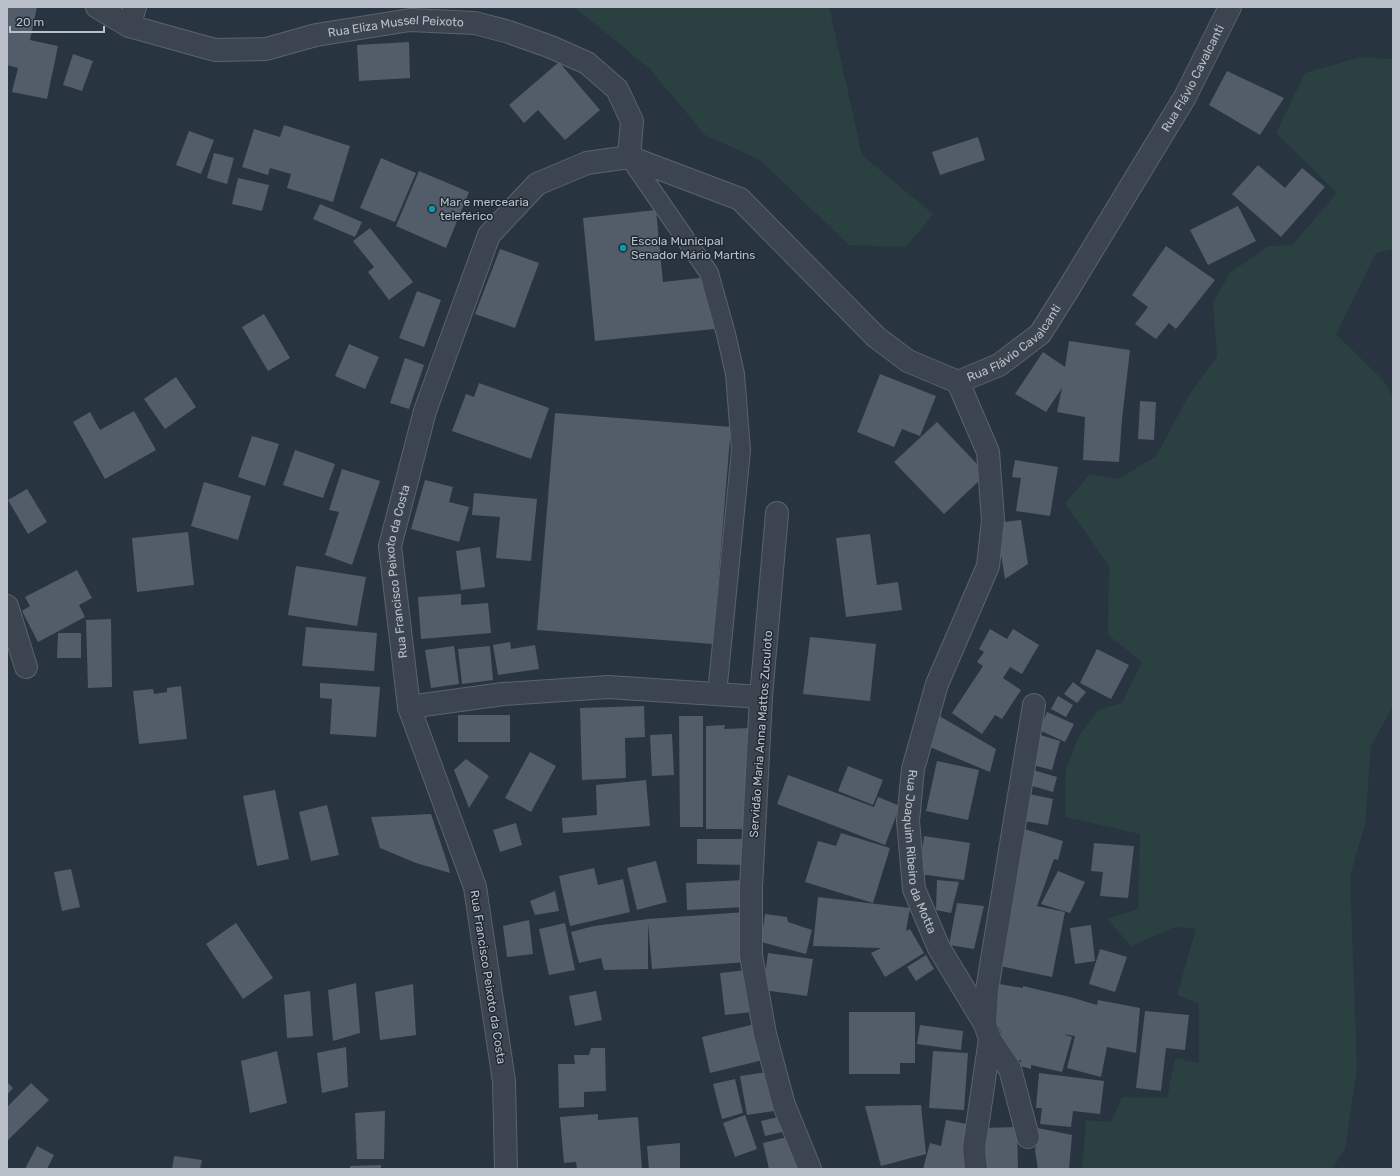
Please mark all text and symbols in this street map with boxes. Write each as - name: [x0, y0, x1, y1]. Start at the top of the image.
- scale bar: [10, 8, 104, 34]
- street label: Rua Eliza Mussel Peixoto: [327, 13, 464, 40]
- text: 20 m: [16, 15, 44, 29]
- street label: Rua Flávio Cavalcanti: [1159, 22, 1227, 134]
- place label: Mar e mercearia teleférico: [440, 195, 529, 223]
- marker: Mar e mercearia teleférico: [427, 204, 437, 214]
- place label: Escola Municipal Senador Mário Martins: [631, 234, 755, 262]
- marker: Escola Municipal Senador Mário Martins: [618, 243, 628, 253]
- street label: Rua Flávio Cavalcanti: [965, 302, 1064, 385]
- street label: Rua Francisco Peixoto da Costa: [383, 483, 413, 659]
- street label: Servidão Maria Anna Mattos Zuculoto: [747, 630, 775, 838]
- street label: Rua Joaquim Ribeiro da Motta: [901, 769, 939, 936]
- street label: Rua Francisco Peixoto da Costa: [467, 889, 509, 1065]

